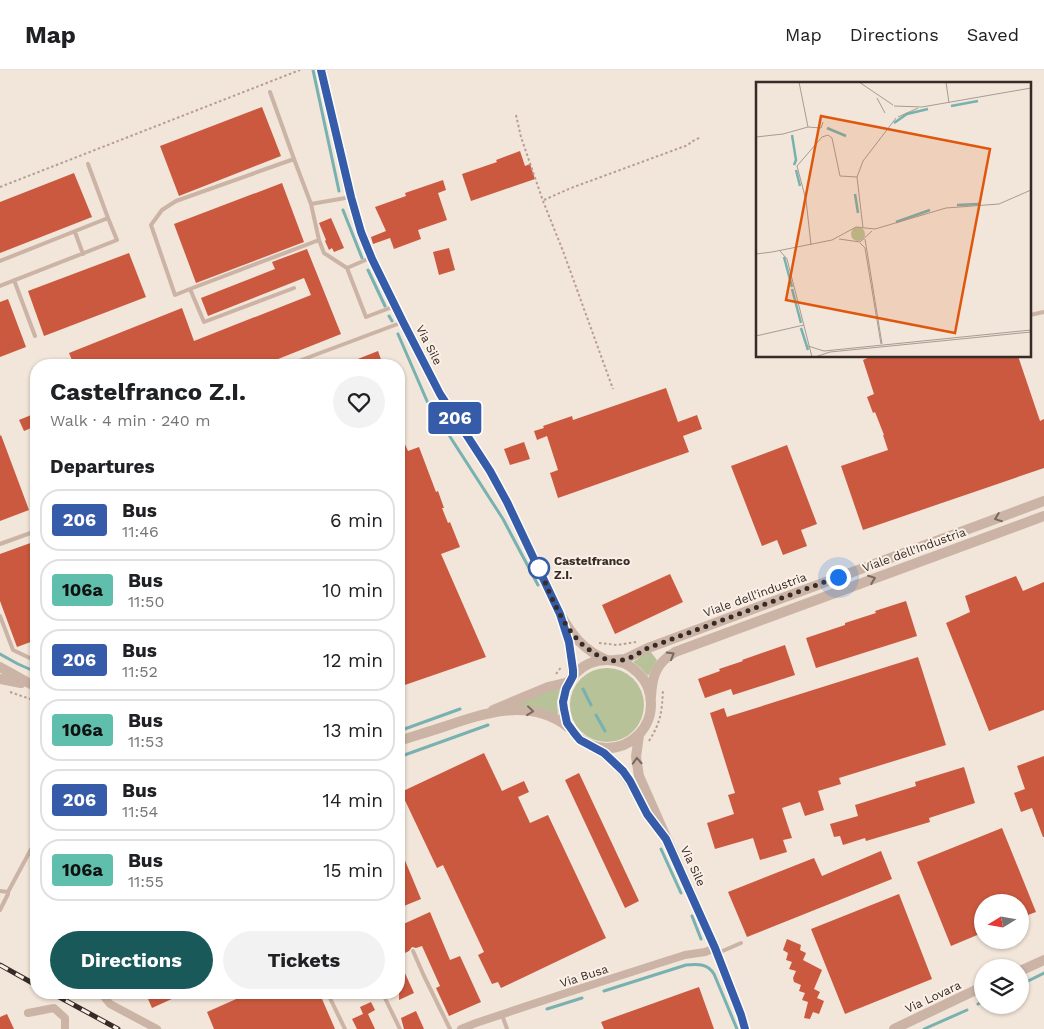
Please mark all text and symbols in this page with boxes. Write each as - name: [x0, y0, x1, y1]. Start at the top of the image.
- text: Map: [25, 21, 76, 49]
- text: Map: [785, 24, 822, 45]
- text: Directions: [850, 24, 939, 45]
- text: Saved: [967, 24, 1019, 45]
- inset map: [756, 82, 1032, 358]
- street label: Via Sile: [413, 323, 445, 367]
- button: heart: [333, 376, 385, 428]
- text: Castelfranco Z.I.: [50, 378, 246, 406]
- line badge: 206: [426, 402, 484, 434]
- text: 206: [438, 407, 472, 428]
- text: Walk · 4 min · 240 m: [50, 411, 210, 430]
- text: Departures: [50, 455, 155, 478]
- text: Bus: [122, 499, 157, 522]
- text: 206: [63, 509, 96, 530]
- text: 6 min: [330, 509, 383, 532]
- one-way arrow: [995, 512, 1003, 522]
- text: 11:46: [122, 522, 159, 541]
- street label: Viale dell'Industria: [860, 525, 968, 575]
- place label: Castelfranco Z.I.: [554, 554, 630, 582]
- marker: Castelfranco Z.I.: [528, 557, 550, 579]
- your location: [826, 565, 851, 590]
- text: Bus: [128, 569, 163, 592]
- street label: Viale dell'industria: [702, 570, 809, 620]
- one-way arrow: [867, 575, 876, 585]
- text: 106a: [62, 579, 103, 600]
- text: 10 min: [322, 579, 383, 602]
- text: 11:50: [128, 592, 164, 611]
- text: Bus: [122, 639, 157, 662]
- text: 206: [63, 649, 96, 670]
- text: 12 min: [323, 649, 383, 672]
- one-way arrow: [665, 652, 674, 662]
- text: 11:52: [122, 662, 158, 681]
- one-way arrow: [526, 705, 534, 716]
- text: Bus: [128, 709, 163, 732]
- text: 106a: [62, 719, 103, 740]
- text: 13 min: [323, 719, 383, 742]
- text: 11:53: [128, 732, 164, 751]
- one-way arrow: [632, 757, 642, 764]
- text: Bus: [122, 779, 157, 802]
- text: 206: [63, 789, 96, 810]
- text: 14 min: [323, 789, 383, 812]
- text: 11:54: [122, 802, 158, 821]
- street label: Via Sile: [678, 844, 708, 889]
- text: Bus: [128, 849, 163, 872]
- text: 106a: [62, 859, 103, 880]
- text: 15 min: [323, 859, 383, 882]
- text: 11:55: [128, 872, 164, 891]
- north arrow: [974, 894, 1029, 949]
- map controls: [974, 894, 1029, 1014]
- button: Directions: [50, 931, 213, 989]
- button: Tickets: [223, 931, 385, 989]
- button: layers: [974, 959, 1029, 1014]
- street label: Via Busa: [558, 962, 610, 990]
- street label: Via Lovara: [903, 978, 963, 1016]

